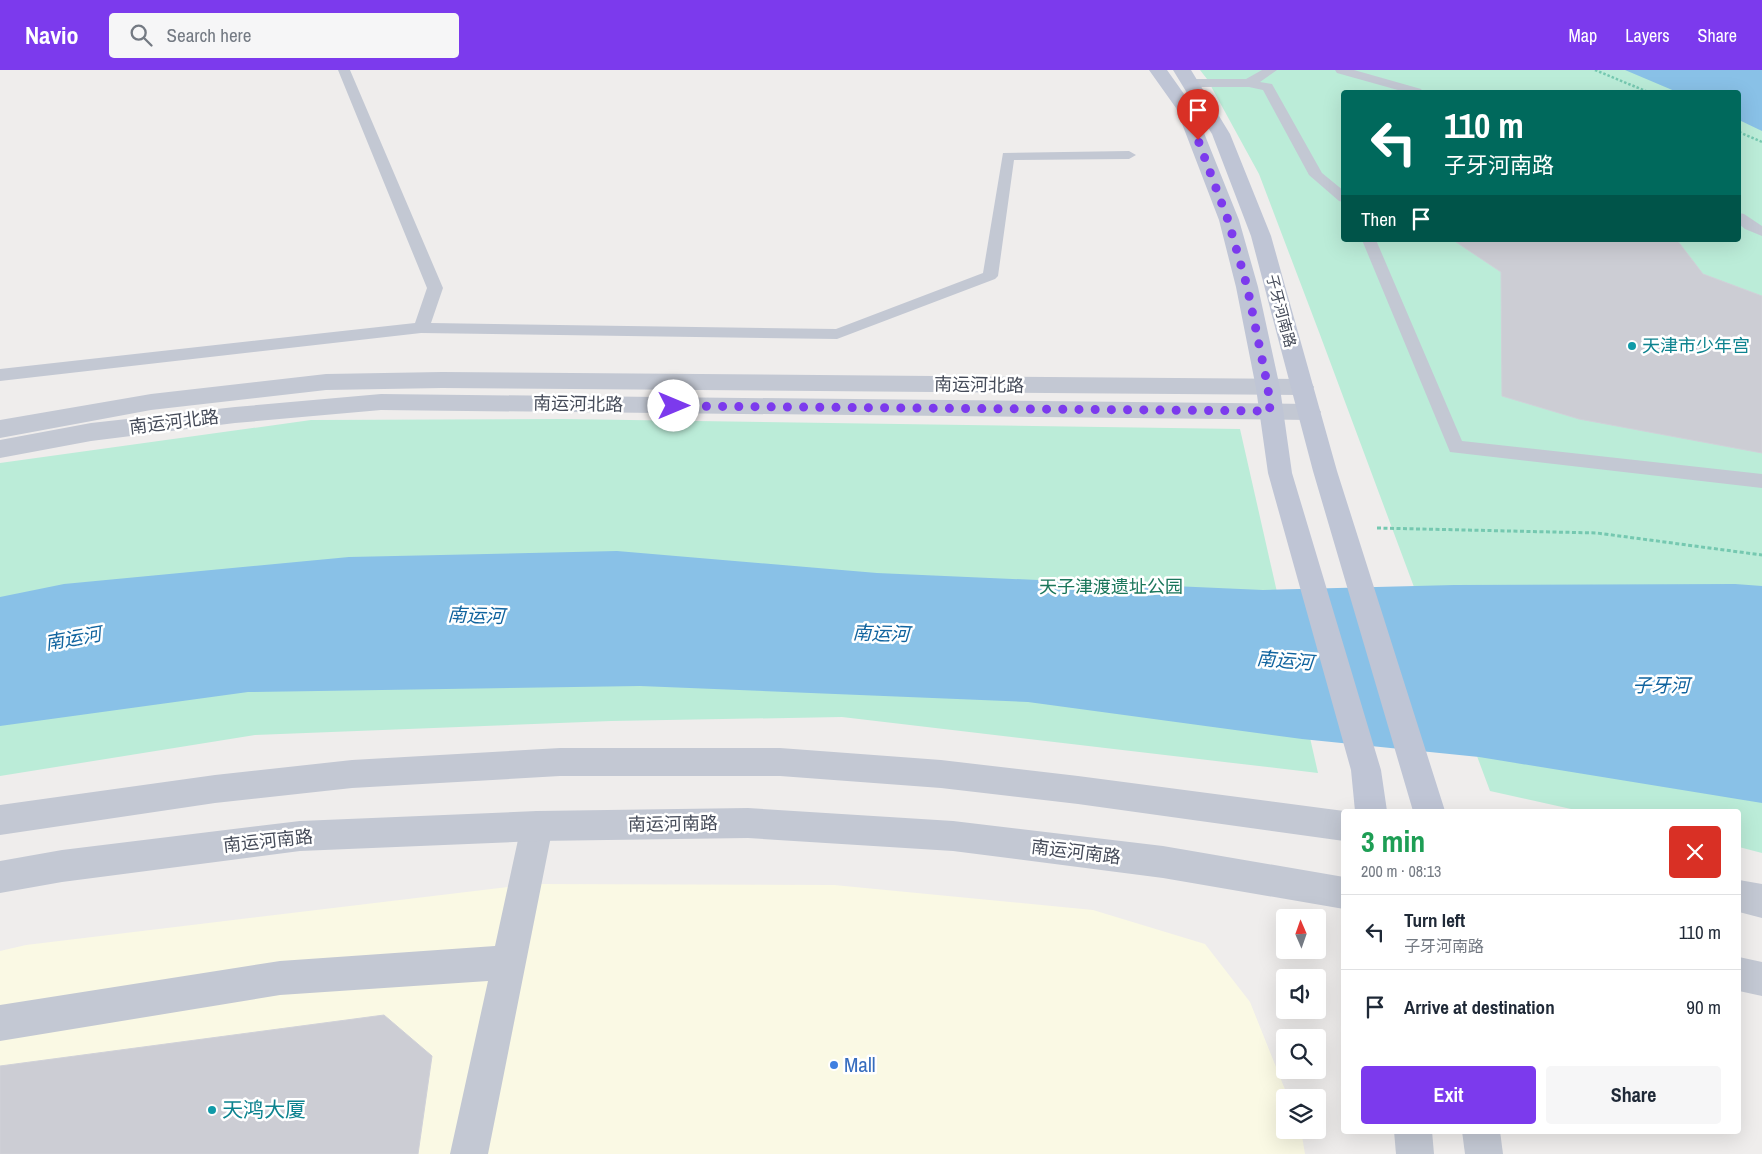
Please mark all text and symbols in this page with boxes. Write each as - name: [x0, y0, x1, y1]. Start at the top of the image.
- search box: [109, 13, 459, 58]
- text: Navio: [25, 19, 79, 51]
- icon: search: [127, 21, 155, 49]
- text: Search here: [167, 22, 251, 48]
- text: Map: [1569, 23, 1597, 48]
- text: Layers: [1625, 23, 1670, 48]
- text: Share: [1698, 23, 1737, 48]
- pin: [1177, 89, 1219, 140]
- icon: arrive: [1184, 96, 1212, 124]
- text: 110 m: [1444, 102, 1524, 149]
- icon: left: [1361, 110, 1426, 175]
- text: 子牙河南路: [1444, 150, 1554, 180]
- icon: arrive: [1407, 205, 1435, 233]
- text: Then: [1361, 206, 1397, 232]
- street label: 子牙河南路: [1262, 272, 1301, 350]
- place label: 天津市少年宫: [1642, 333, 1750, 358]
- marker: 天津市少年宫: [1626, 340, 1638, 352]
- street label: 南运河北路: [934, 371, 1024, 398]
- position arrow: [647, 379, 699, 431]
- street label: 南运河北路: [533, 390, 623, 417]
- street label: 南运河北路: [128, 404, 220, 439]
- park label: 天子津渡遗址公园: [1039, 574, 1183, 599]
- water label: 南运河: [447, 601, 509, 629]
- water label: 南运河: [852, 619, 914, 647]
- water label: 南运河: [43, 620, 107, 656]
- water label: 南运河: [1255, 645, 1319, 676]
- water label: 子牙河: [1632, 672, 1693, 698]
- street label: 南运河南路: [628, 810, 718, 837]
- text: 3 min: [1361, 821, 1425, 861]
- street label: 南运河南路: [222, 823, 314, 858]
- button: close: [1669, 826, 1721, 878]
- street label: 南运河南路: [1030, 834, 1122, 869]
- text: 200 m · 08:13: [1361, 860, 1441, 882]
- text: Turn left: [1404, 907, 1465, 933]
- north arrow: [1276, 909, 1326, 959]
- map controls: [1276, 909, 1326, 1139]
- icon: left: [1361, 918, 1389, 946]
- text: 110 m: [1679, 919, 1721, 945]
- text: 子牙河南路: [1404, 935, 1484, 957]
- button: sound: [1276, 969, 1326, 1019]
- icon: arrive: [1361, 993, 1389, 1021]
- text: Arrive at destination: [1404, 994, 1555, 1020]
- text: 90 m: [1686, 994, 1721, 1020]
- button: search: [1276, 1029, 1326, 1079]
- place label: Mall: [844, 1050, 876, 1079]
- marker: Mall: [828, 1059, 840, 1071]
- button: Exit: [1361, 1066, 1536, 1124]
- button: Share: [1546, 1066, 1721, 1124]
- button: layers: [1276, 1089, 1326, 1139]
- place label: 天鸿大厦: [222, 1095, 306, 1124]
- marker: 天鸿大厦: [206, 1104, 218, 1116]

